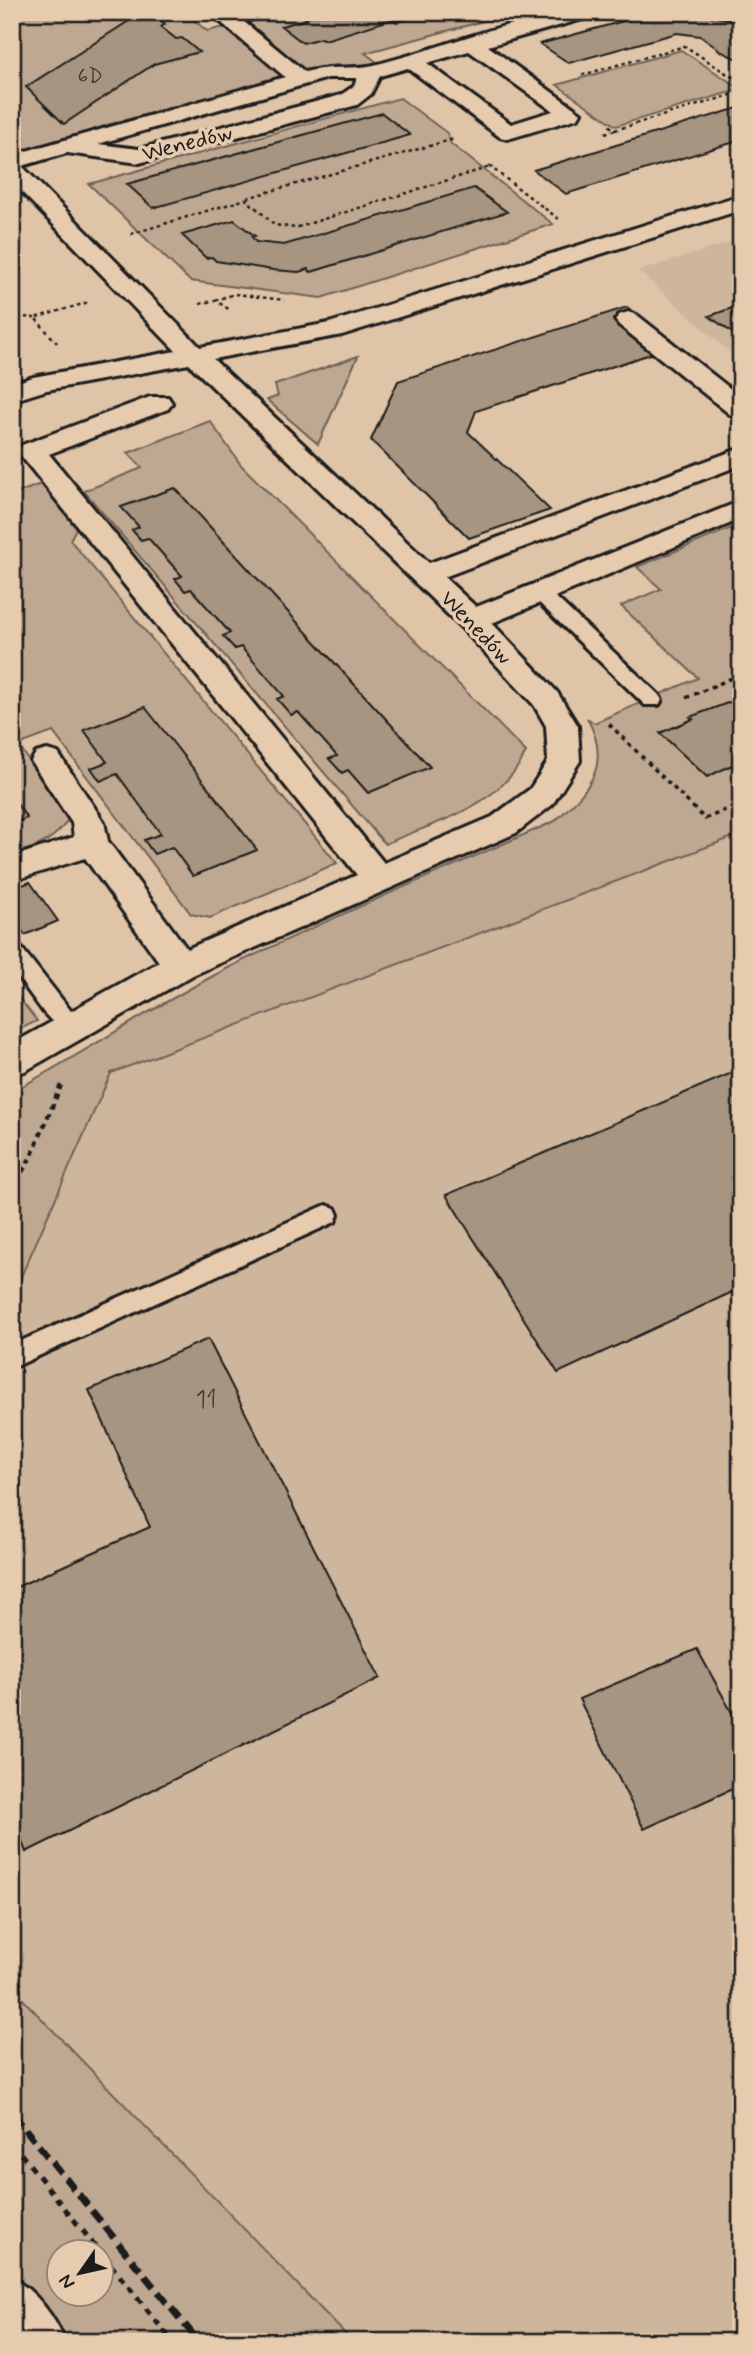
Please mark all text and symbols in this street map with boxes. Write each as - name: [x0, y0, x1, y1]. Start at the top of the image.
- house number: 6D: [77, 62, 103, 90]
- street label: Wenedów: [139, 118, 236, 170]
- street label: Wenedów: [433, 585, 518, 672]
- house number: 11: [195, 1385, 217, 1416]
- north arrow: [46, 2238, 116, 2308]
- text: N: [53, 2269, 81, 2294]

